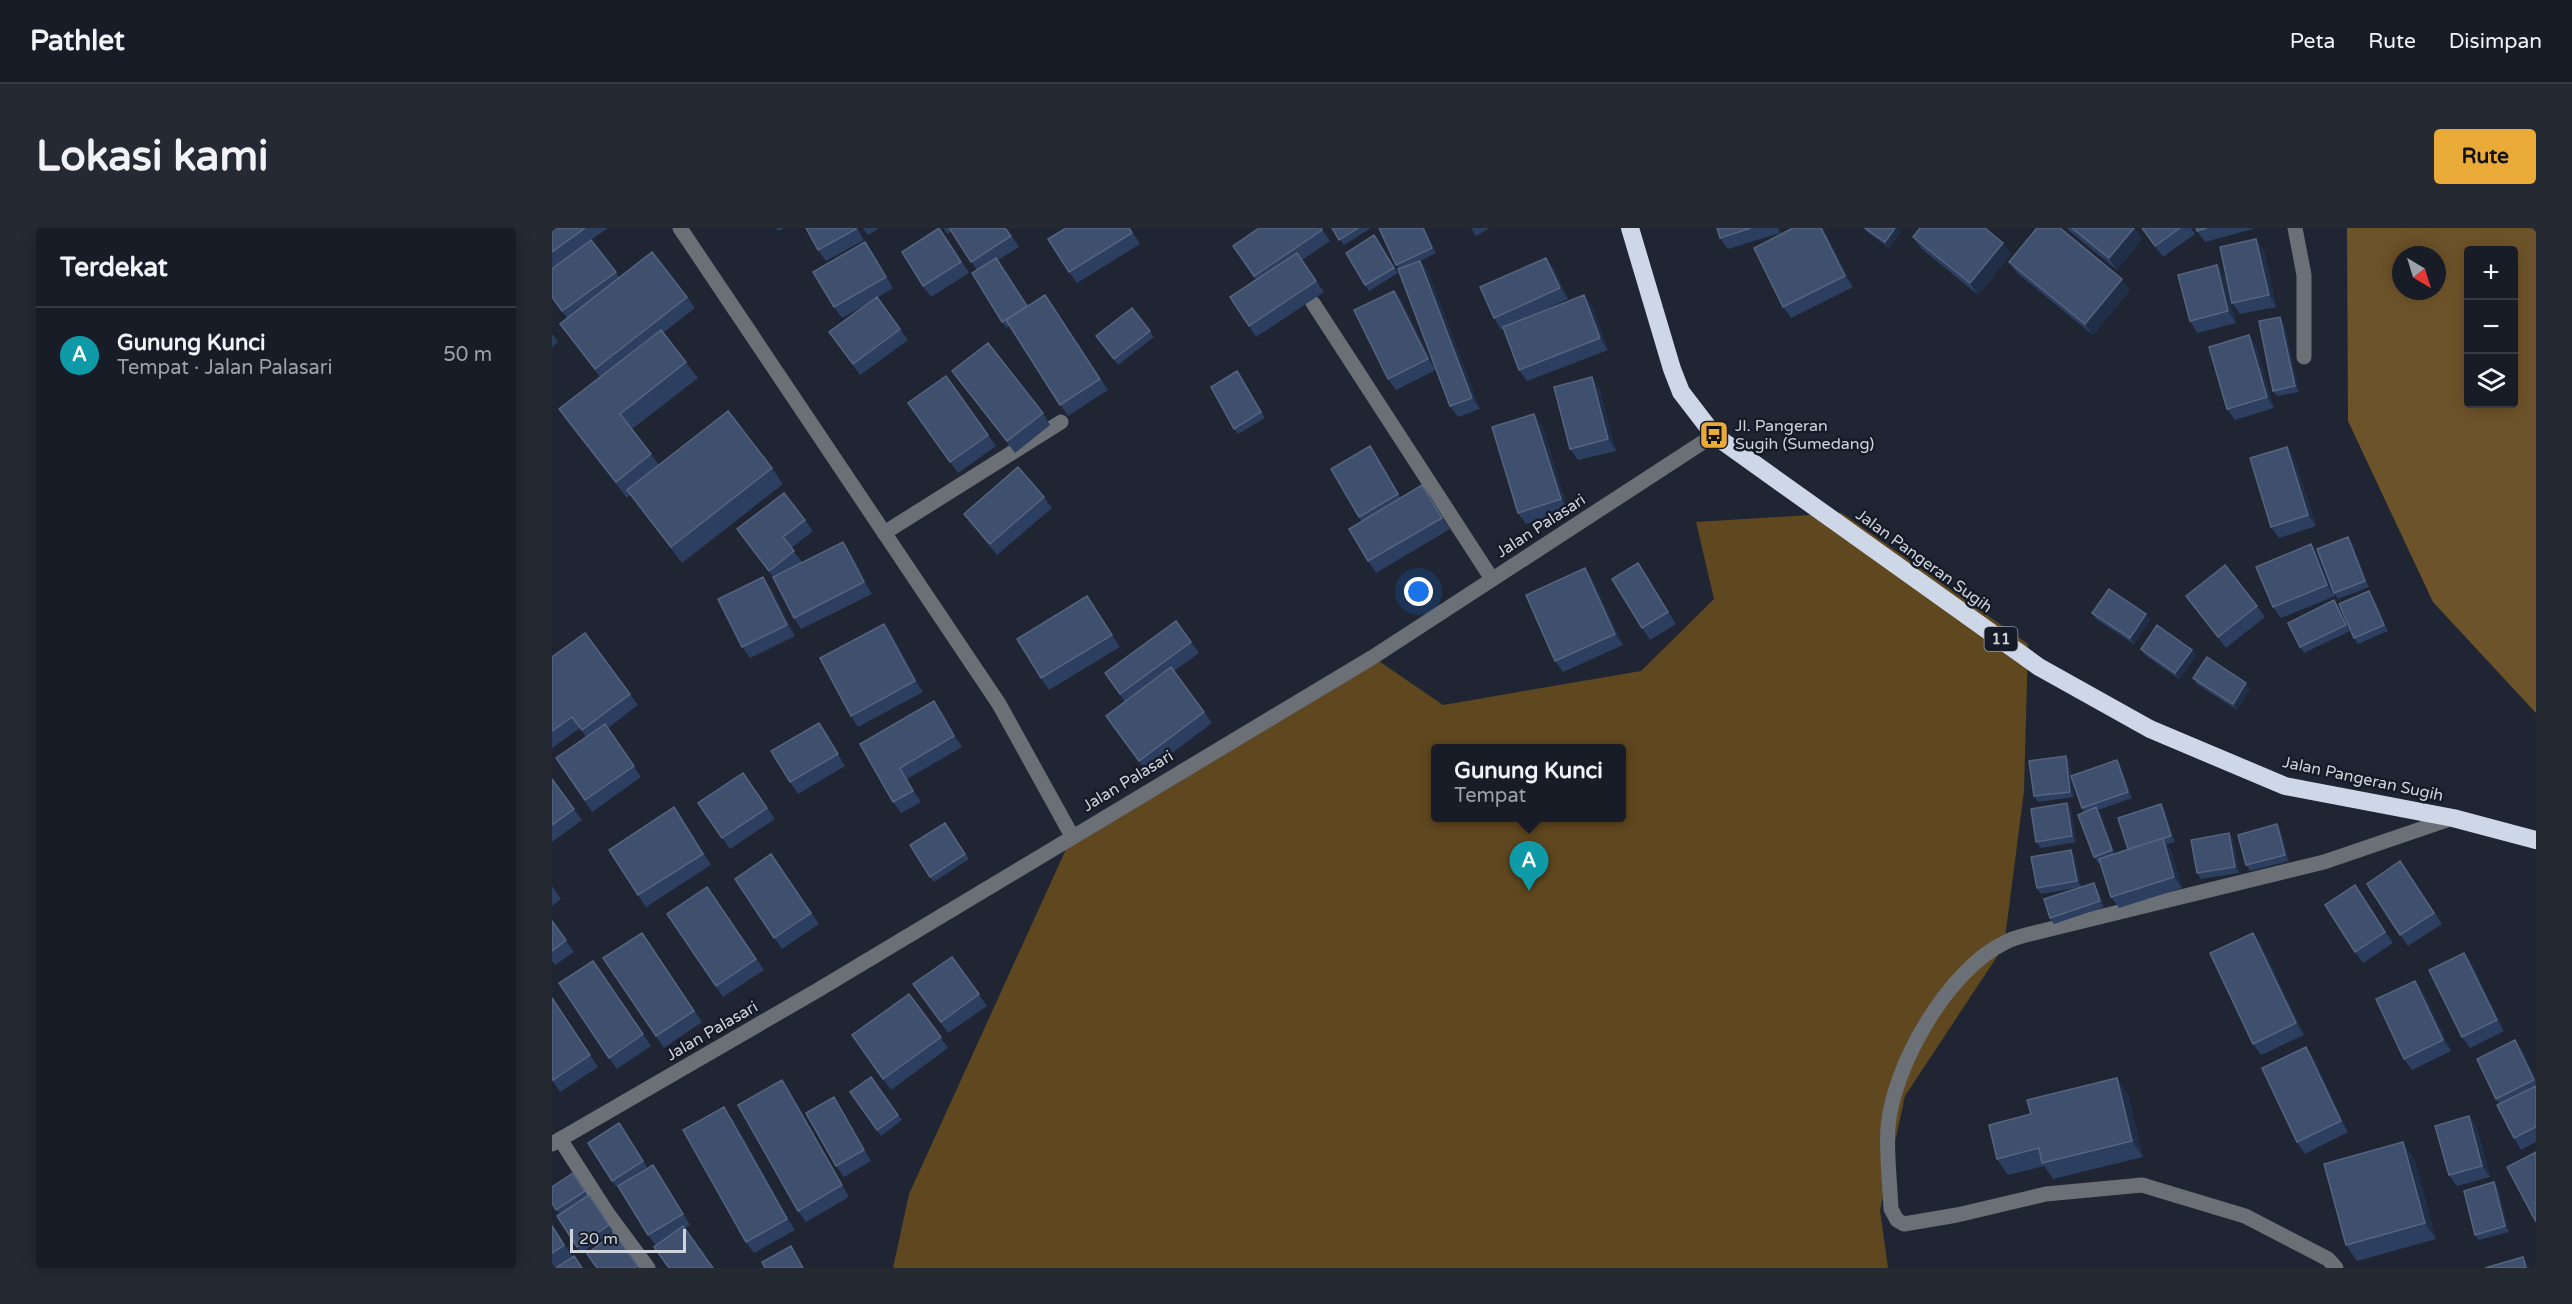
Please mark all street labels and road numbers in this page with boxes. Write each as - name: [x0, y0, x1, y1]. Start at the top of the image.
- street label: Jalan Palasari: [1493, 490, 1589, 562]
- street label: Jalan Pangeran Sugih: [1852, 505, 1996, 617]
- road number: 11: [1984, 627, 2018, 651]
- street label: Jalan Palasari: [1079, 746, 1177, 816]
- street label: Jalan Pangeran Sugih: [2281, 752, 2445, 806]
- street label: Jalan Palasari: [663, 997, 761, 1065]

